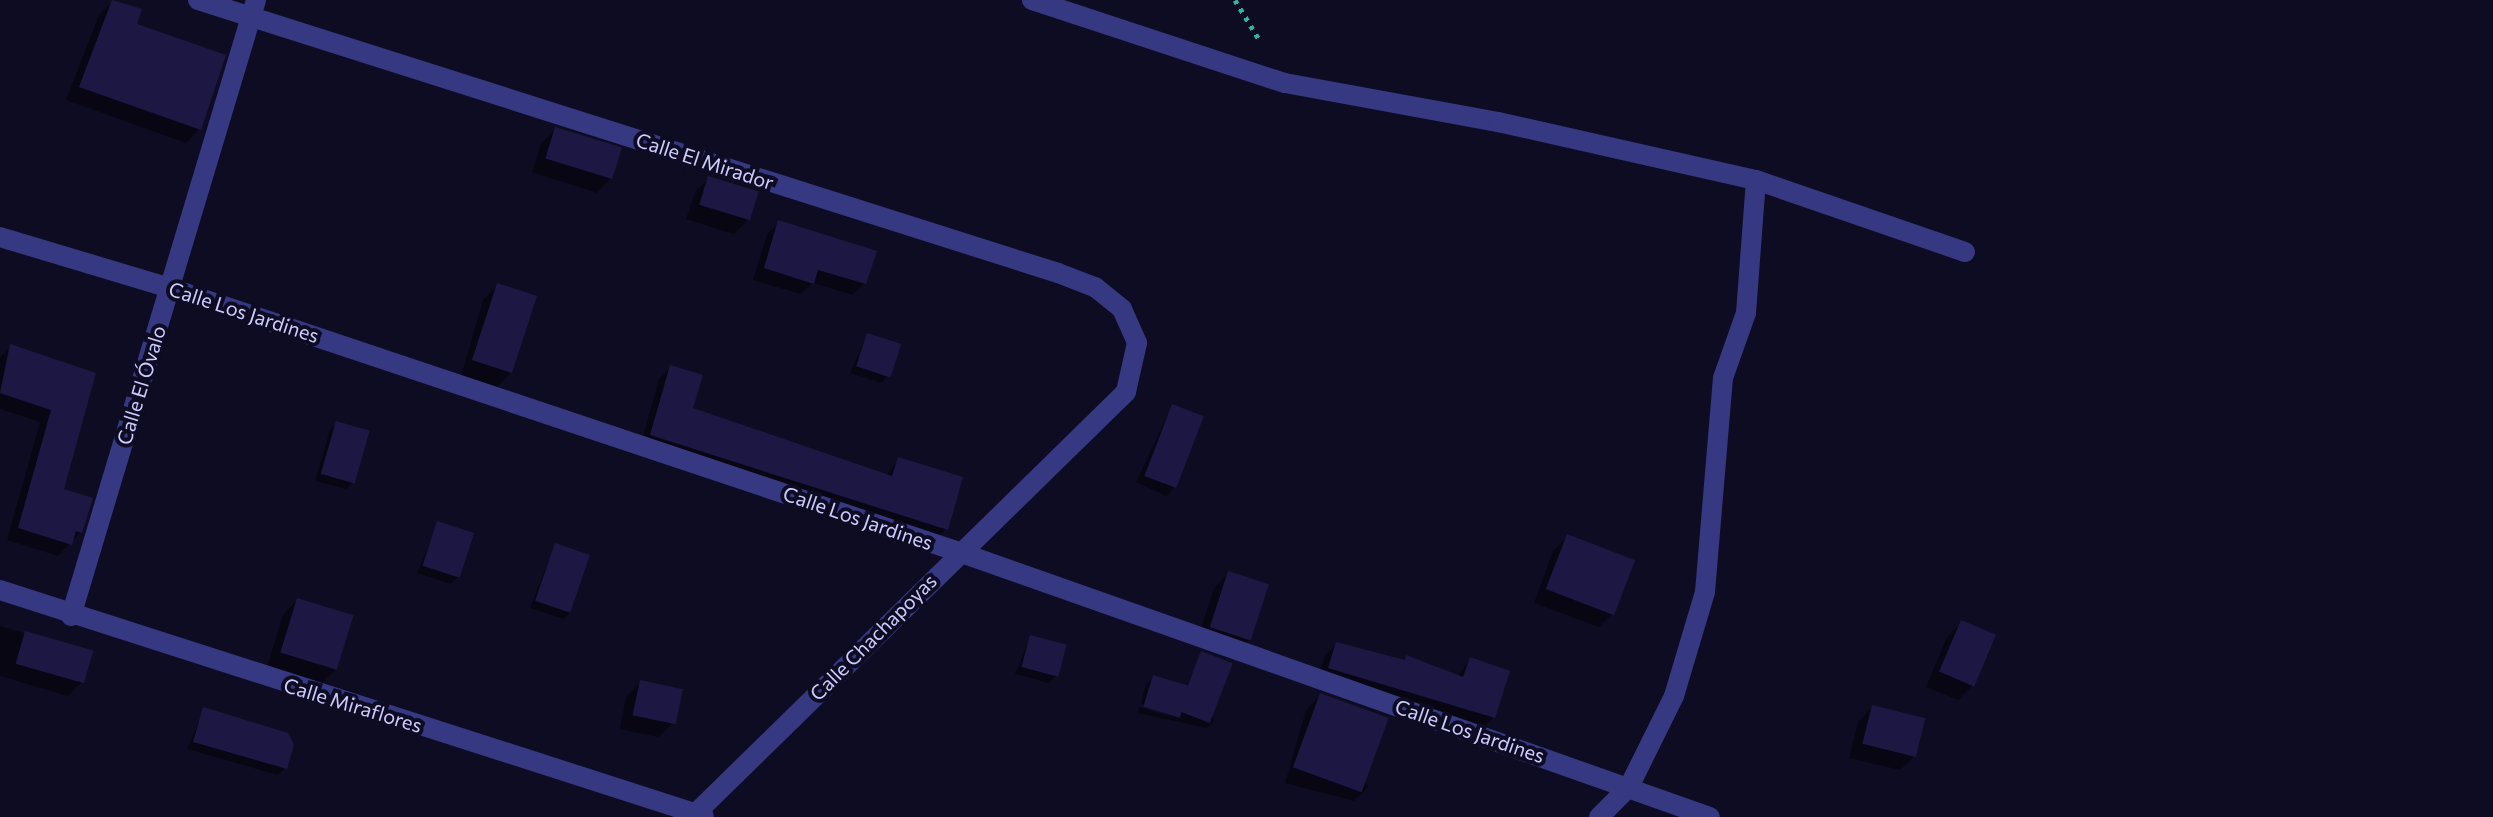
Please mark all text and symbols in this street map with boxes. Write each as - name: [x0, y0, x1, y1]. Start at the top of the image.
- street label: Calle El Mirador: [633, 127, 777, 195]
- street label: Calle Los Jardines: [166, 276, 322, 348]
- street label: Calle El Óvalo: [111, 323, 171, 447]
- street label: Calle Los Jardines: [780, 481, 936, 555]
- street label: Calle Chachapoyas: [805, 569, 941, 705]
- street label: Calle Miraflores: [281, 673, 425, 737]
- street label: Calle Los Jardines: [1392, 694, 1548, 768]

